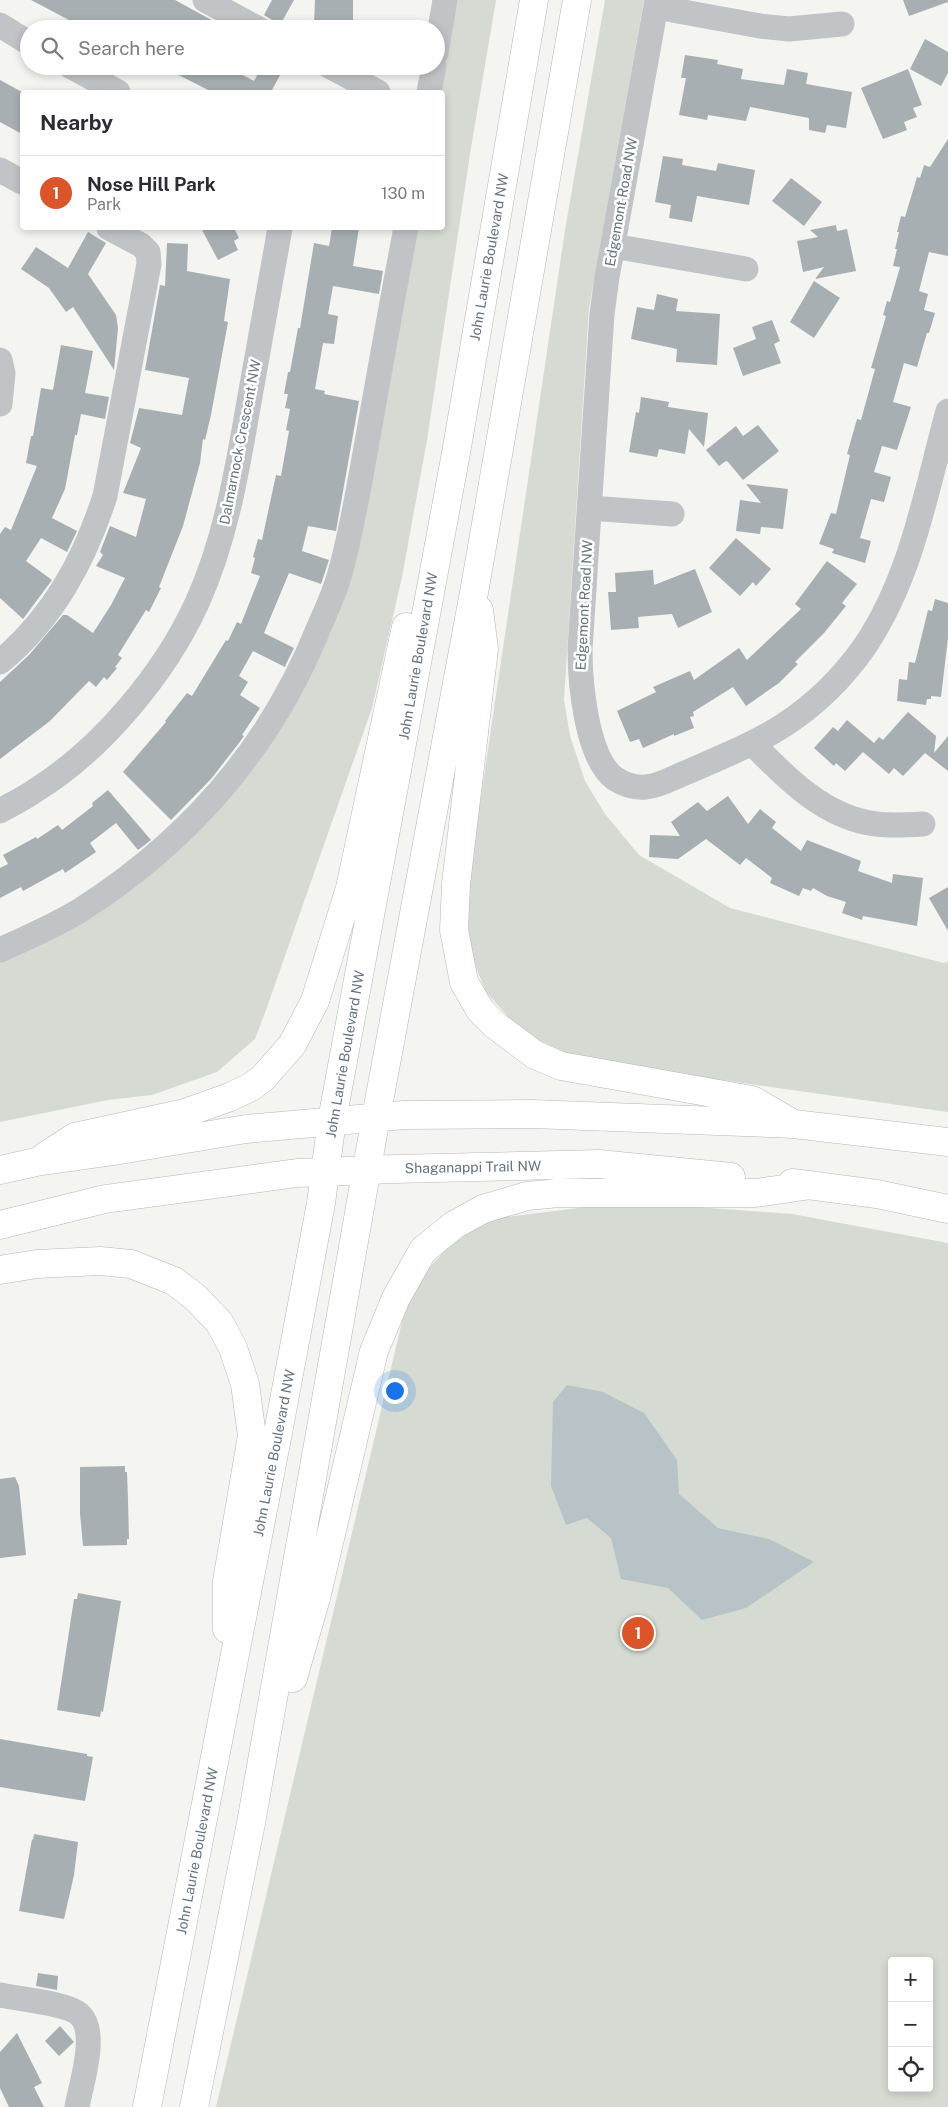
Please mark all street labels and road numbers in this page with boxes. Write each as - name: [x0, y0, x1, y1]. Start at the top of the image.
- street label: Edgemont Road NW: [602, 136, 640, 268]
- street label: John Laurie Boulevard NW: [466, 171, 512, 342]
- street label: Dalmarnock Crescent NW: [216, 358, 264, 526]
- street label: Edgemont Road NW: [573, 539, 595, 671]
- street label: John Laurie Boulevard NW: [395, 570, 441, 741]
- street label: John Laurie Boulevard NW: [322, 968, 368, 1139]
- street label: Shaganappi Trail NW: [405, 1158, 542, 1176]
- street label: John Laurie Boulevard NW: [250, 1368, 298, 1538]
- street label: John Laurie Boulevard NW: [173, 1766, 221, 1936]

